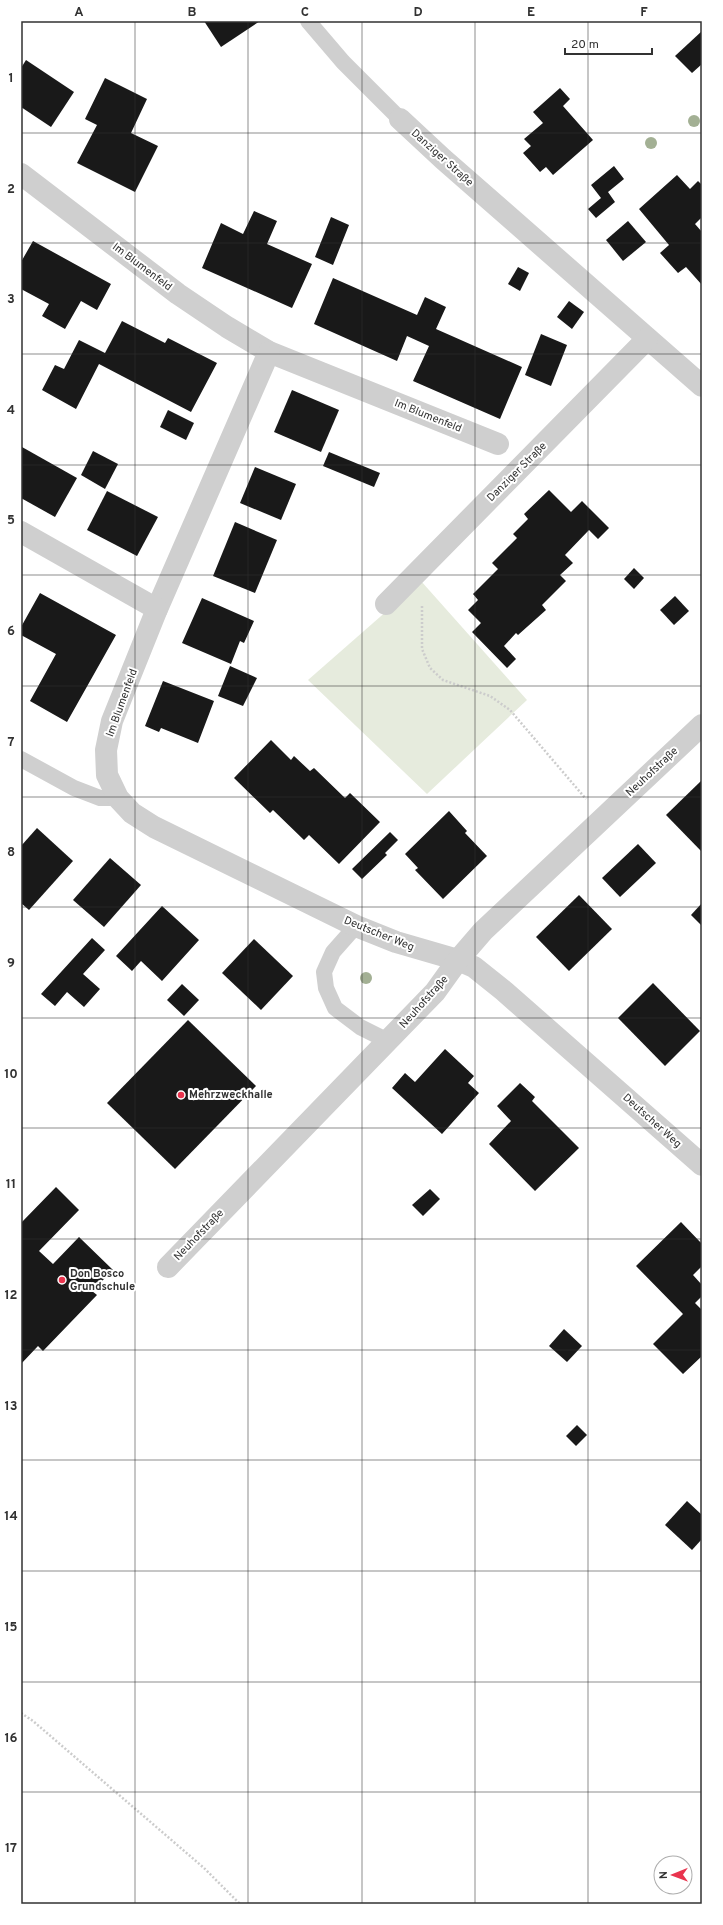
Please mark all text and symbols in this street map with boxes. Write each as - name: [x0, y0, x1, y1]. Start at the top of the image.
- text: A: [74, 5, 84, 21]
- text: B: [188, 5, 197, 21]
- text: C: [301, 5, 309, 21]
- text: D: [413, 5, 423, 21]
- text: E: [527, 5, 535, 21]
- text: F: [640, 5, 648, 21]
- scale bar: [565, 30, 652, 56]
- text: 20 m: [571, 37, 599, 53]
- text: 1: [8, 71, 14, 87]
- street label: Danziger Straße: [408, 126, 476, 190]
- text: 2: [7, 182, 15, 198]
- street label: Im Blumenfeld: [109, 240, 175, 294]
- text: 3: [7, 292, 15, 308]
- street label: Im Blumenfeld: [392, 396, 464, 436]
- text: 4: [7, 403, 15, 419]
- street label: Danziger Straße: [484, 439, 550, 505]
- text: 5: [7, 513, 15, 529]
- text: 6: [7, 624, 15, 640]
- street label: Im Blumenfeld: [103, 667, 141, 739]
- text: 7: [8, 735, 15, 751]
- street label: Neuhofstraße: [623, 744, 681, 800]
- text: 8: [7, 845, 15, 861]
- street label: Deutscher Weg: [342, 914, 416, 954]
- text: 9: [7, 956, 15, 972]
- street label: Neuhofstraße: [397, 973, 451, 1031]
- text: 10: [4, 1067, 18, 1083]
- place label: Mehrzweckhalle: [189, 1088, 273, 1102]
- marker: Mehrzweckhalle: [176, 1090, 186, 1100]
- street label: Deutscher Weg: [620, 1091, 684, 1151]
- text: 11: [6, 1177, 16, 1193]
- street label: Neuhofstraße: [171, 1206, 227, 1264]
- place label: Don Bosco Grundschule: [70, 1267, 135, 1294]
- marker: Don Bosco Grundschule: [57, 1275, 67, 1285]
- text: 12: [4, 1288, 18, 1304]
- text: 13: [5, 1399, 18, 1415]
- text: 14: [4, 1509, 18, 1525]
- text: 15: [4, 1620, 18, 1636]
- text: 16: [4, 1731, 18, 1747]
- text: 17: [5, 1841, 17, 1857]
- north arrow: [653, 1855, 693, 1895]
- text: N: [657, 1871, 671, 1879]

